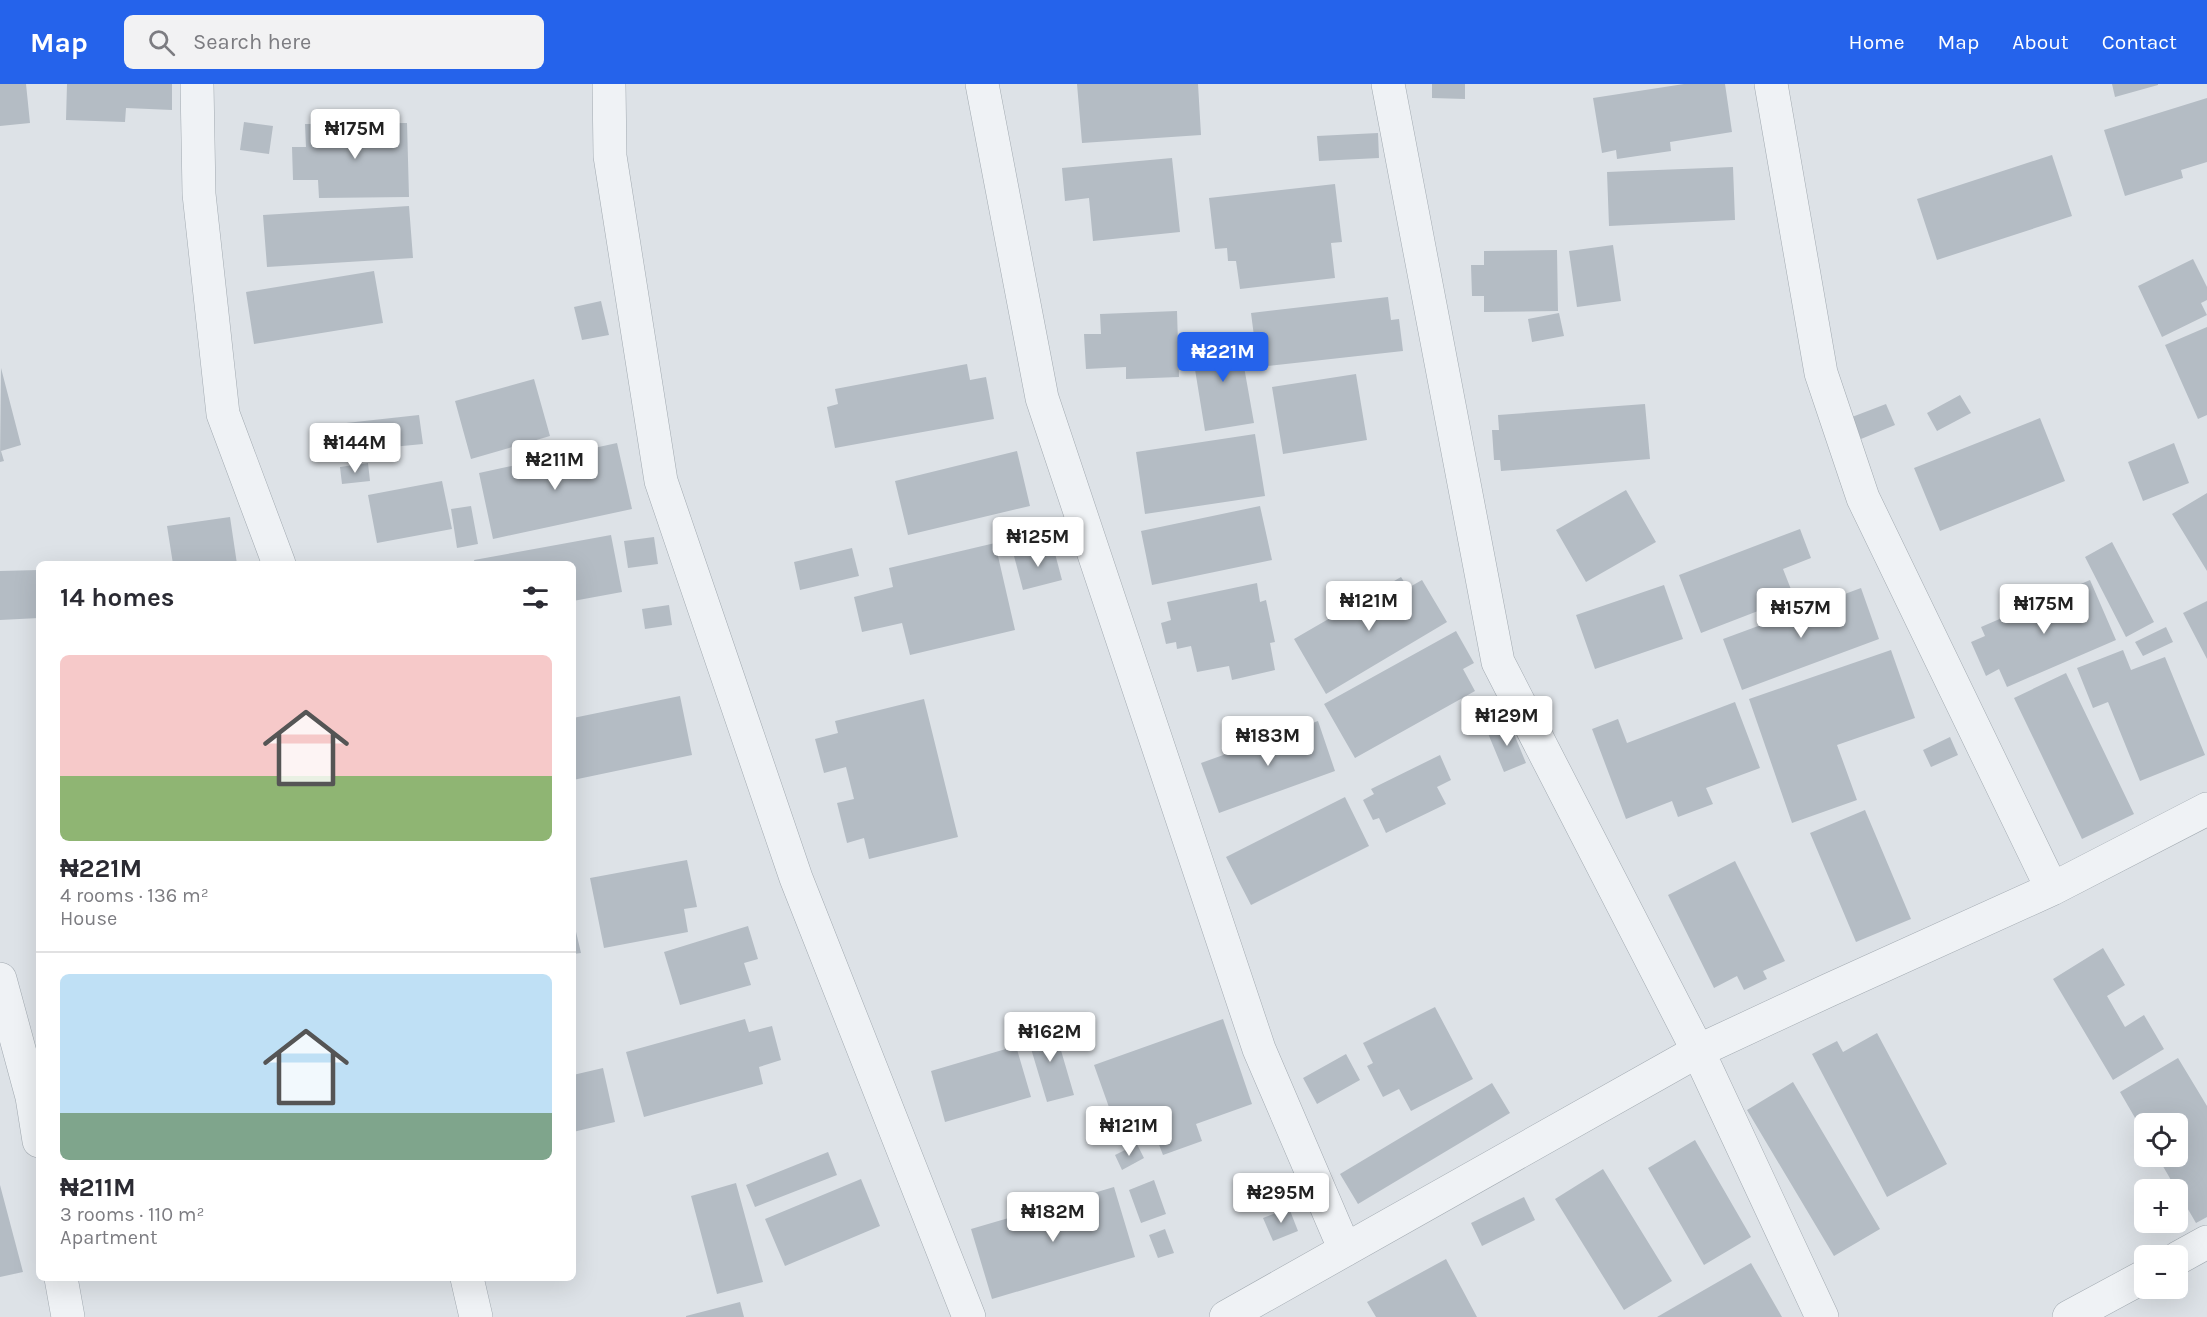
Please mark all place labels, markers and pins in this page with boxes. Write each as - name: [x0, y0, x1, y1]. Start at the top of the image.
- pin: ₦175M: [313, 109, 397, 160]
- pin: ₦221M: [1181, 332, 1265, 383]
- pin: ₦144M: [313, 423, 397, 474]
- pin: ₦211M: [513, 440, 597, 491]
- pin: ₦125M: [996, 517, 1080, 568]
- pin: ₦121M: [1327, 581, 1411, 632]
- pin: ₦175M: [2002, 584, 2086, 635]
- pin: ₦157M: [1759, 588, 1843, 639]
- pin: ₦129M: [1465, 696, 1549, 747]
- pin: ₦183M: [1226, 716, 1310, 767]
- pin: ₦162M: [1008, 1012, 1092, 1063]
- pin: ₦121M: [1087, 1106, 1171, 1157]
- pin: ₦295M: [1239, 1173, 1323, 1224]
- pin: ₦182M: [1011, 1192, 1095, 1243]

